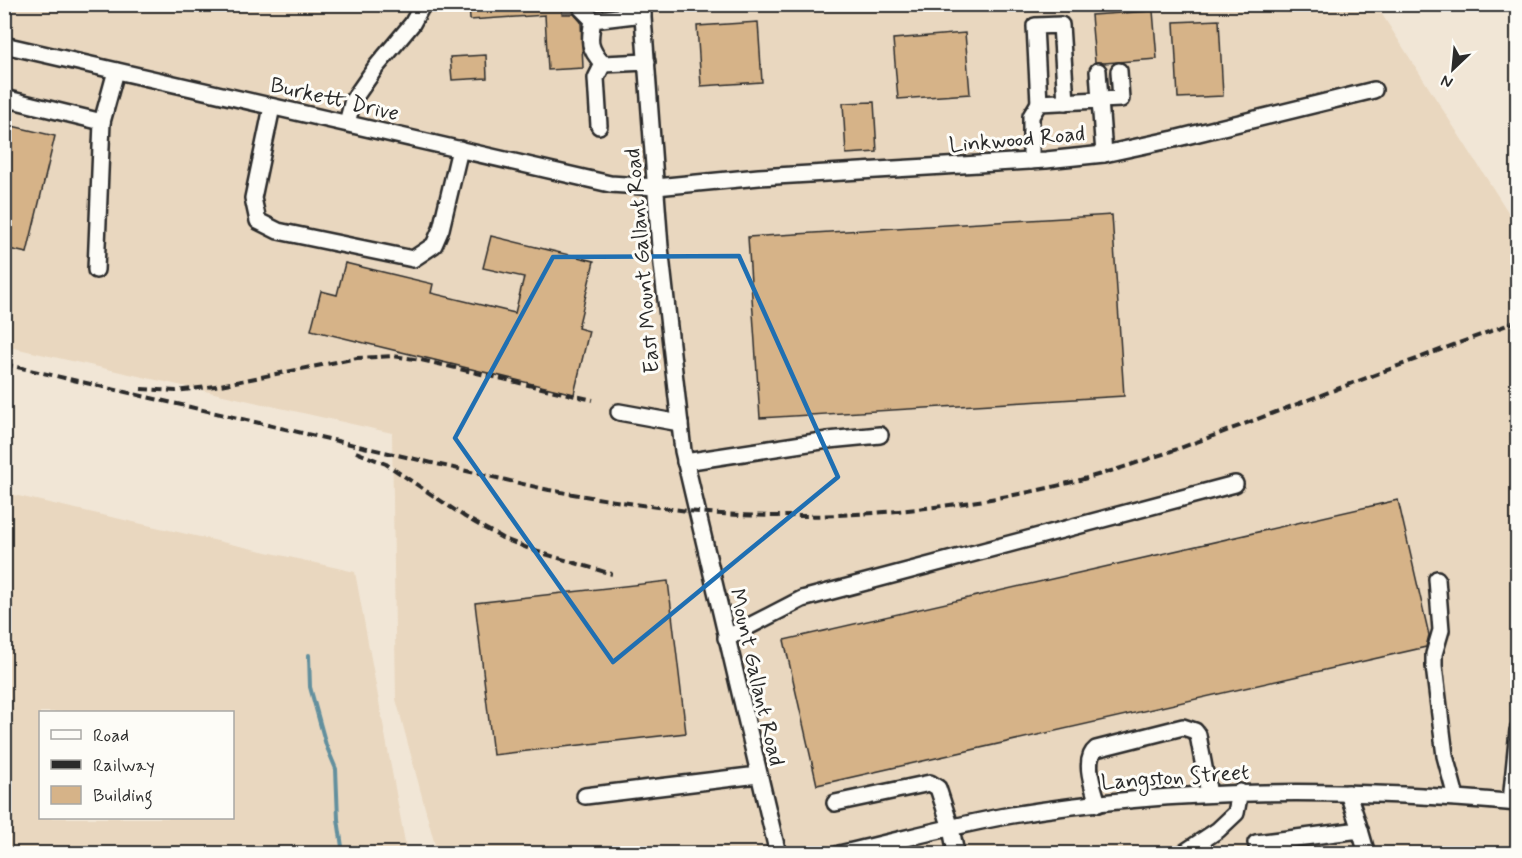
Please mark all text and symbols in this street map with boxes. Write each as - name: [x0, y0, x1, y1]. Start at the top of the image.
- north arrow: [1423, 39, 1483, 99]
- text: N: [1438, 69, 1456, 93]
- street label: Burkett Drive: [267, 72, 402, 128]
- street label: Linkwood Road: [948, 120, 1086, 160]
- street label: East Mount Gallant Road: [619, 147, 667, 375]
- street label: Mount Gallant Road: [722, 586, 790, 769]
- legend: [39, 711, 234, 819]
- text: Road: [93, 724, 129, 748]
- text: Railway: [93, 754, 155, 778]
- street label: Langston Street: [1100, 759, 1250, 800]
- text: Building: [93, 784, 153, 810]

